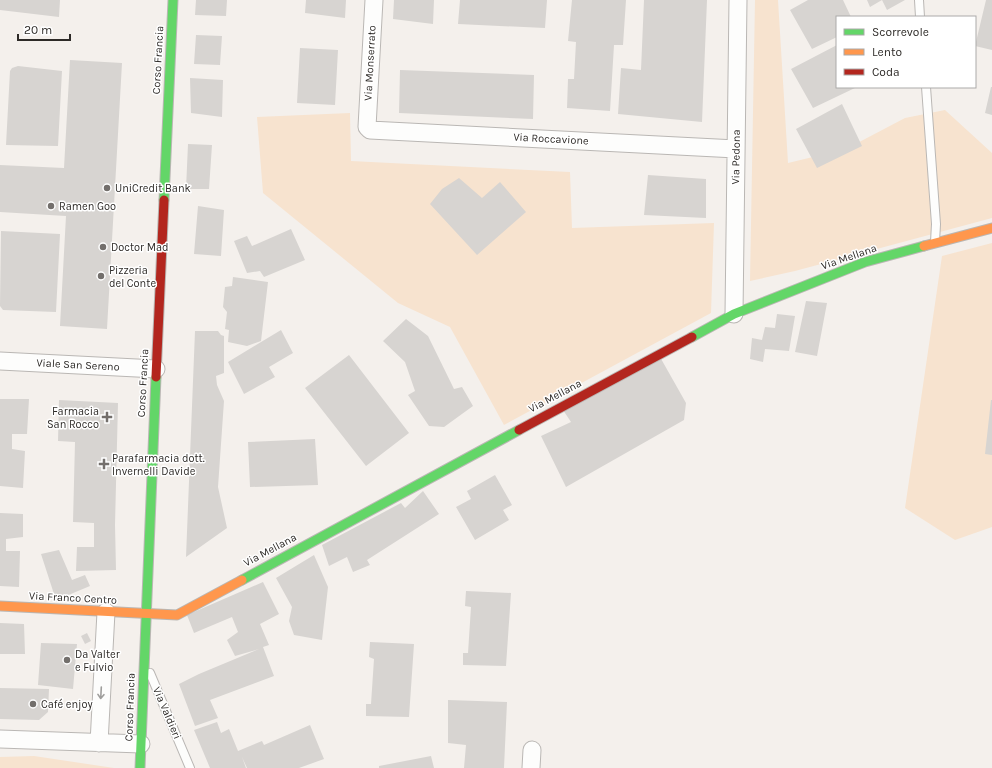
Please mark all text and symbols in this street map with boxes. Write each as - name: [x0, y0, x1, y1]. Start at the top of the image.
- scale bar: [18, 16, 70, 42]
- legend: [836, 16, 976, 88]
- text: 20 m: [24, 23, 52, 37]
- street label: Corso Francia: [150, 25, 166, 95]
- street label: Via Monserrato: [362, 25, 378, 101]
- text: Scorrevole: [872, 25, 929, 39]
- text: Lento: [872, 45, 902, 59]
- text: Coda: [872, 65, 900, 79]
- street label: Via Pedona: [729, 129, 743, 185]
- street label: Via Roccavione: [513, 131, 589, 147]
- place label: UniCredit Bank: [115, 182, 191, 195]
- marker: UniCredit Bank: [102, 183, 112, 193]
- place label: Ramen Goo: [59, 200, 116, 213]
- marker: Ramen Goo: [46, 201, 56, 211]
- place label: Doctor Mad: [111, 241, 169, 254]
- street label: Via Mellana: [819, 241, 879, 273]
- marker: Doctor Mad: [98, 242, 108, 252]
- place label: Pizzeria del Conte: [109, 264, 156, 290]
- marker: Pizzeria del Conte: [96, 271, 106, 281]
- street label: Corso Francia: [135, 348, 151, 418]
- street label: Viale San Sereno: [36, 356, 120, 374]
- street label: Via Mellana: [526, 377, 584, 415]
- place label: Farmacia San Rocco: [47, 405, 99, 431]
- marker: Farmacia San Rocco: [102, 412, 112, 422]
- place label: Parafarmacia dott. Invernelli Davide: [112, 452, 205, 478]
- marker: Parafarmacia dott. Invernelli Davide: [99, 459, 109, 469]
- street label: Via Mellana: [241, 531, 299, 569]
- street label: Via Franco Centro: [29, 589, 117, 607]
- place label: Da Valter e Fulvio: [75, 648, 120, 674]
- marker: Da Valter e Fulvio: [62, 655, 72, 665]
- street label: Corso Francia: [122, 672, 138, 742]
- street label: Via Valdieri: [150, 685, 184, 741]
- one-way arrow: [98, 686, 105, 699]
- place label: Café enjoy: [41, 698, 93, 711]
- marker: Café enjoy: [28, 699, 38, 709]

